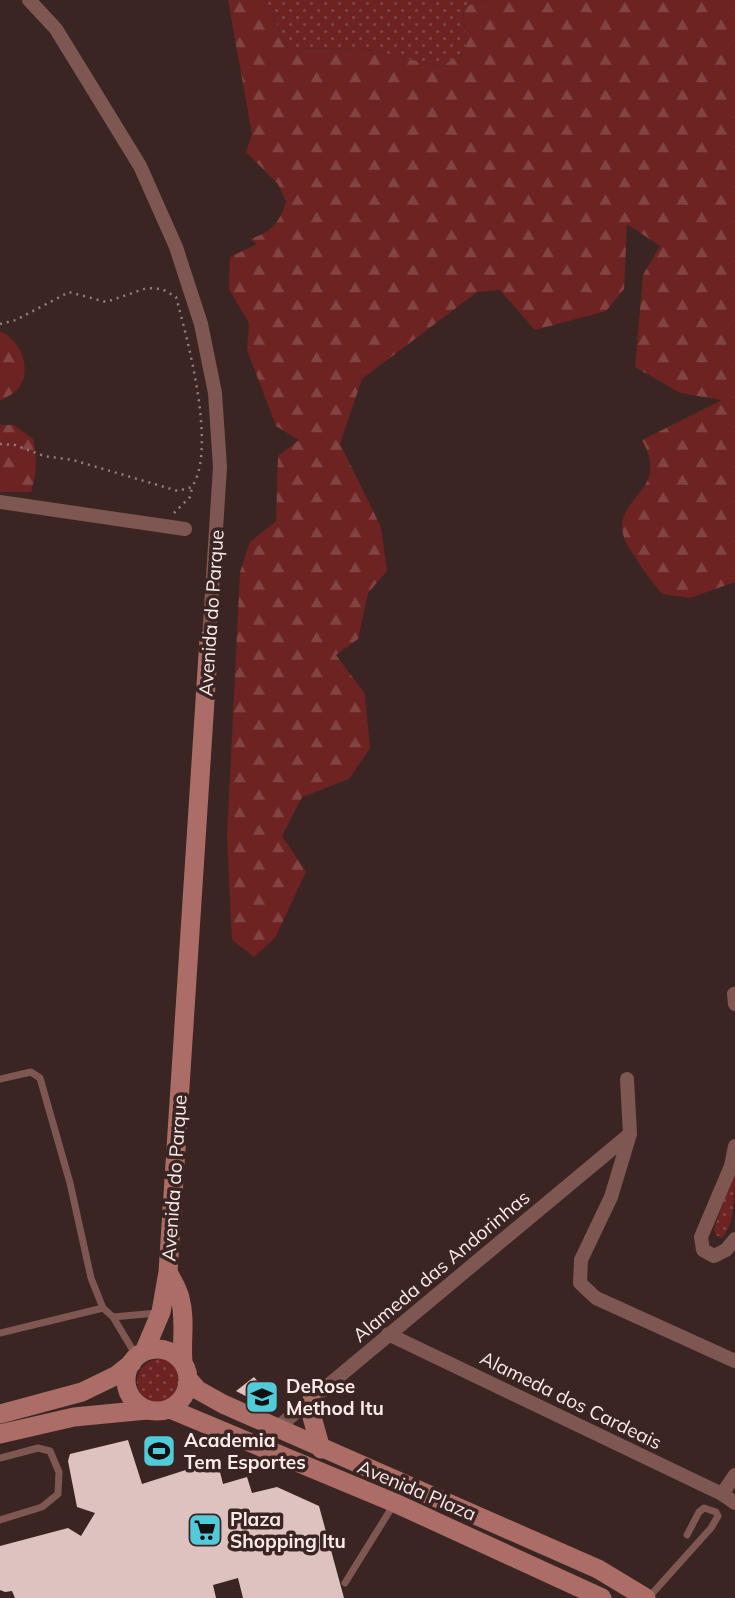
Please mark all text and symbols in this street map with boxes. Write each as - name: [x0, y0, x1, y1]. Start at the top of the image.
- street label: Avenida do Parque: [193, 529, 229, 697]
- street label: Avenida do Parque: [156, 1094, 192, 1262]
- street label: Alameda das Andorinhas: [348, 1185, 534, 1347]
- street label: Alameda dos Cardeais: [476, 1346, 666, 1454]
- place label: DeRose Method Itu: [286, 1374, 384, 1420]
- school or university icon: DeRose Method Itu: [243, 1378, 281, 1416]
- place label: Academia Tem Esportes: [184, 1428, 306, 1474]
- sports icon: Academia Tem Esportes: [140, 1432, 178, 1470]
- street label: Avenida Plaza: [354, 1454, 480, 1526]
- place label: Plaza Shopping Itu: [230, 1507, 346, 1553]
- supermarket icon: Plaza Shopping Itu: [186, 1511, 224, 1549]

